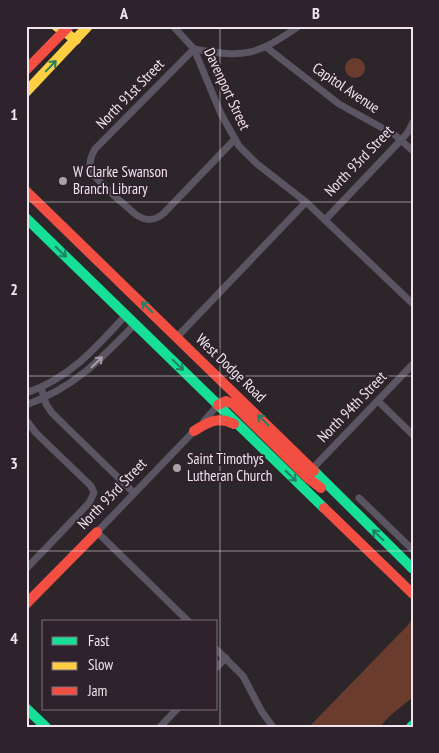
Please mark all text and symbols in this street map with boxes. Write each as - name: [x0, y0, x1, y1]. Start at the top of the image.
- text: A: [119, 3, 129, 23]
- text: B: [312, 3, 320, 23]
- street label: Davenport Street: [200, 45, 255, 133]
- street label: North 91st Street: [92, 55, 168, 133]
- street label: Capitol Avenue: [309, 58, 384, 117]
- one-way arrow: [45, 60, 57, 72]
- text: 1: [10, 104, 18, 124]
- street label: North 93rd Street: [320, 121, 397, 200]
- place label: W Clarke Swanson Branch Library: [73, 162, 167, 198]
- marker: W Clarke Swanson Branch Library: [57, 175, 69, 187]
- one-way arrow: [55, 246, 68, 258]
- text: 2: [10, 279, 18, 299]
- one-way arrow: [140, 301, 153, 313]
- street label: West Dodge Road: [192, 329, 270, 406]
- one-way arrow: [91, 356, 104, 368]
- one-way arrow: [172, 359, 184, 371]
- street label: North 94th Street: [313, 367, 390, 446]
- one-way arrow: [257, 414, 269, 426]
- place label: Saint Timothys Lutheran Church: [187, 449, 272, 485]
- text: 3: [10, 453, 18, 473]
- street label: North 93rd Street: [73, 454, 150, 533]
- marker: Saint Timothys Lutheran Church: [171, 462, 183, 474]
- one-way arrow: [284, 470, 297, 482]
- one-way arrow: [372, 529, 384, 541]
- legend: [42, 620, 218, 710]
- text: 4: [10, 628, 18, 648]
- text: Fast: [88, 631, 109, 650]
- text: Slow: [88, 655, 113, 674]
- text: Jam: [87, 681, 107, 700]

